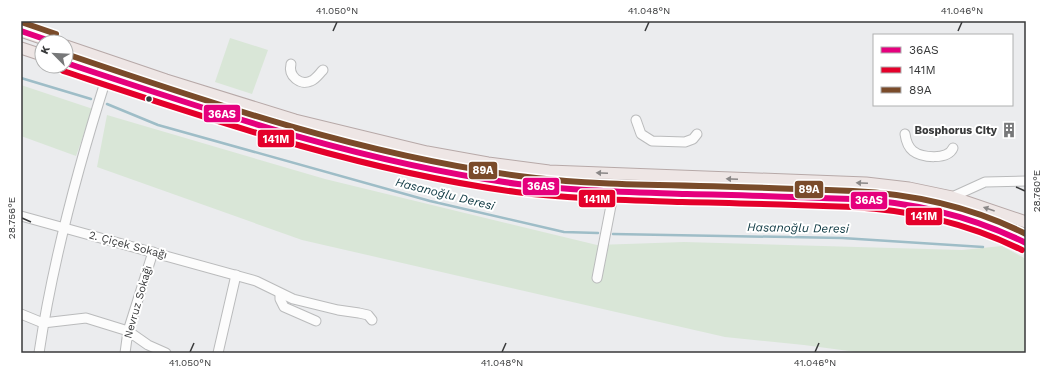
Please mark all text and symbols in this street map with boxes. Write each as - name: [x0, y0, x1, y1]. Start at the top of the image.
- text: 41.050°N: [316, 5, 358, 16]
- text: 41.048°N: [628, 5, 670, 16]
- text: 41.046°N: [941, 5, 983, 16]
- north arrow: [34, 34, 74, 74]
- legend: [873, 34, 1013, 106]
- text: 36AS: [909, 43, 939, 57]
- text: K: [38, 44, 53, 56]
- text: 141M: [909, 63, 936, 77]
- text: 89A: [909, 83, 932, 97]
- unlabelled marker: [144, 94, 154, 104]
- line badge: 36AS: [203, 104, 241, 123]
- text: 36AS: [208, 108, 236, 121]
- building icon: Bosphorus City: [1000, 121, 1018, 139]
- place label: Bosphorus City: [914, 124, 998, 137]
- line badge: 141M: [257, 129, 295, 148]
- text: 141M: [263, 133, 289, 146]
- line badge: 89A: [468, 161, 498, 180]
- text: 89A: [472, 164, 494, 177]
- one-way arrow: [595, 170, 608, 176]
- text: 28.760°E: [1031, 170, 1042, 212]
- water label: Hasanoğlu Deresi: [394, 175, 497, 213]
- one-way arrow: [725, 176, 738, 182]
- line badge: 36AS: [522, 177, 560, 196]
- text: 36AS: [527, 180, 555, 193]
- line badge: 89A: [794, 180, 824, 199]
- one-way arrow: [856, 180, 868, 187]
- text: 89A: [798, 183, 820, 196]
- line badge: 141M: [578, 189, 616, 208]
- line badge: 36AS: [850, 191, 888, 210]
- text: 141M: [584, 193, 610, 206]
- text: 36AS: [855, 194, 883, 207]
- text: 28.756°E: [6, 197, 17, 239]
- one-way arrow: [983, 206, 995, 212]
- line badge: 141M: [905, 207, 943, 226]
- text: 141M: [911, 210, 937, 223]
- water label: Hasanoğlu Deresi: [747, 220, 850, 236]
- street label: 2. Çiçek Sokağı: [87, 228, 169, 262]
- street label: Nevruz Sokağı: [121, 264, 155, 340]
- text: 41.050°N: [169, 357, 211, 368]
- text: 41.048°N: [481, 357, 523, 368]
- text: 41.046°N: [794, 357, 836, 368]

